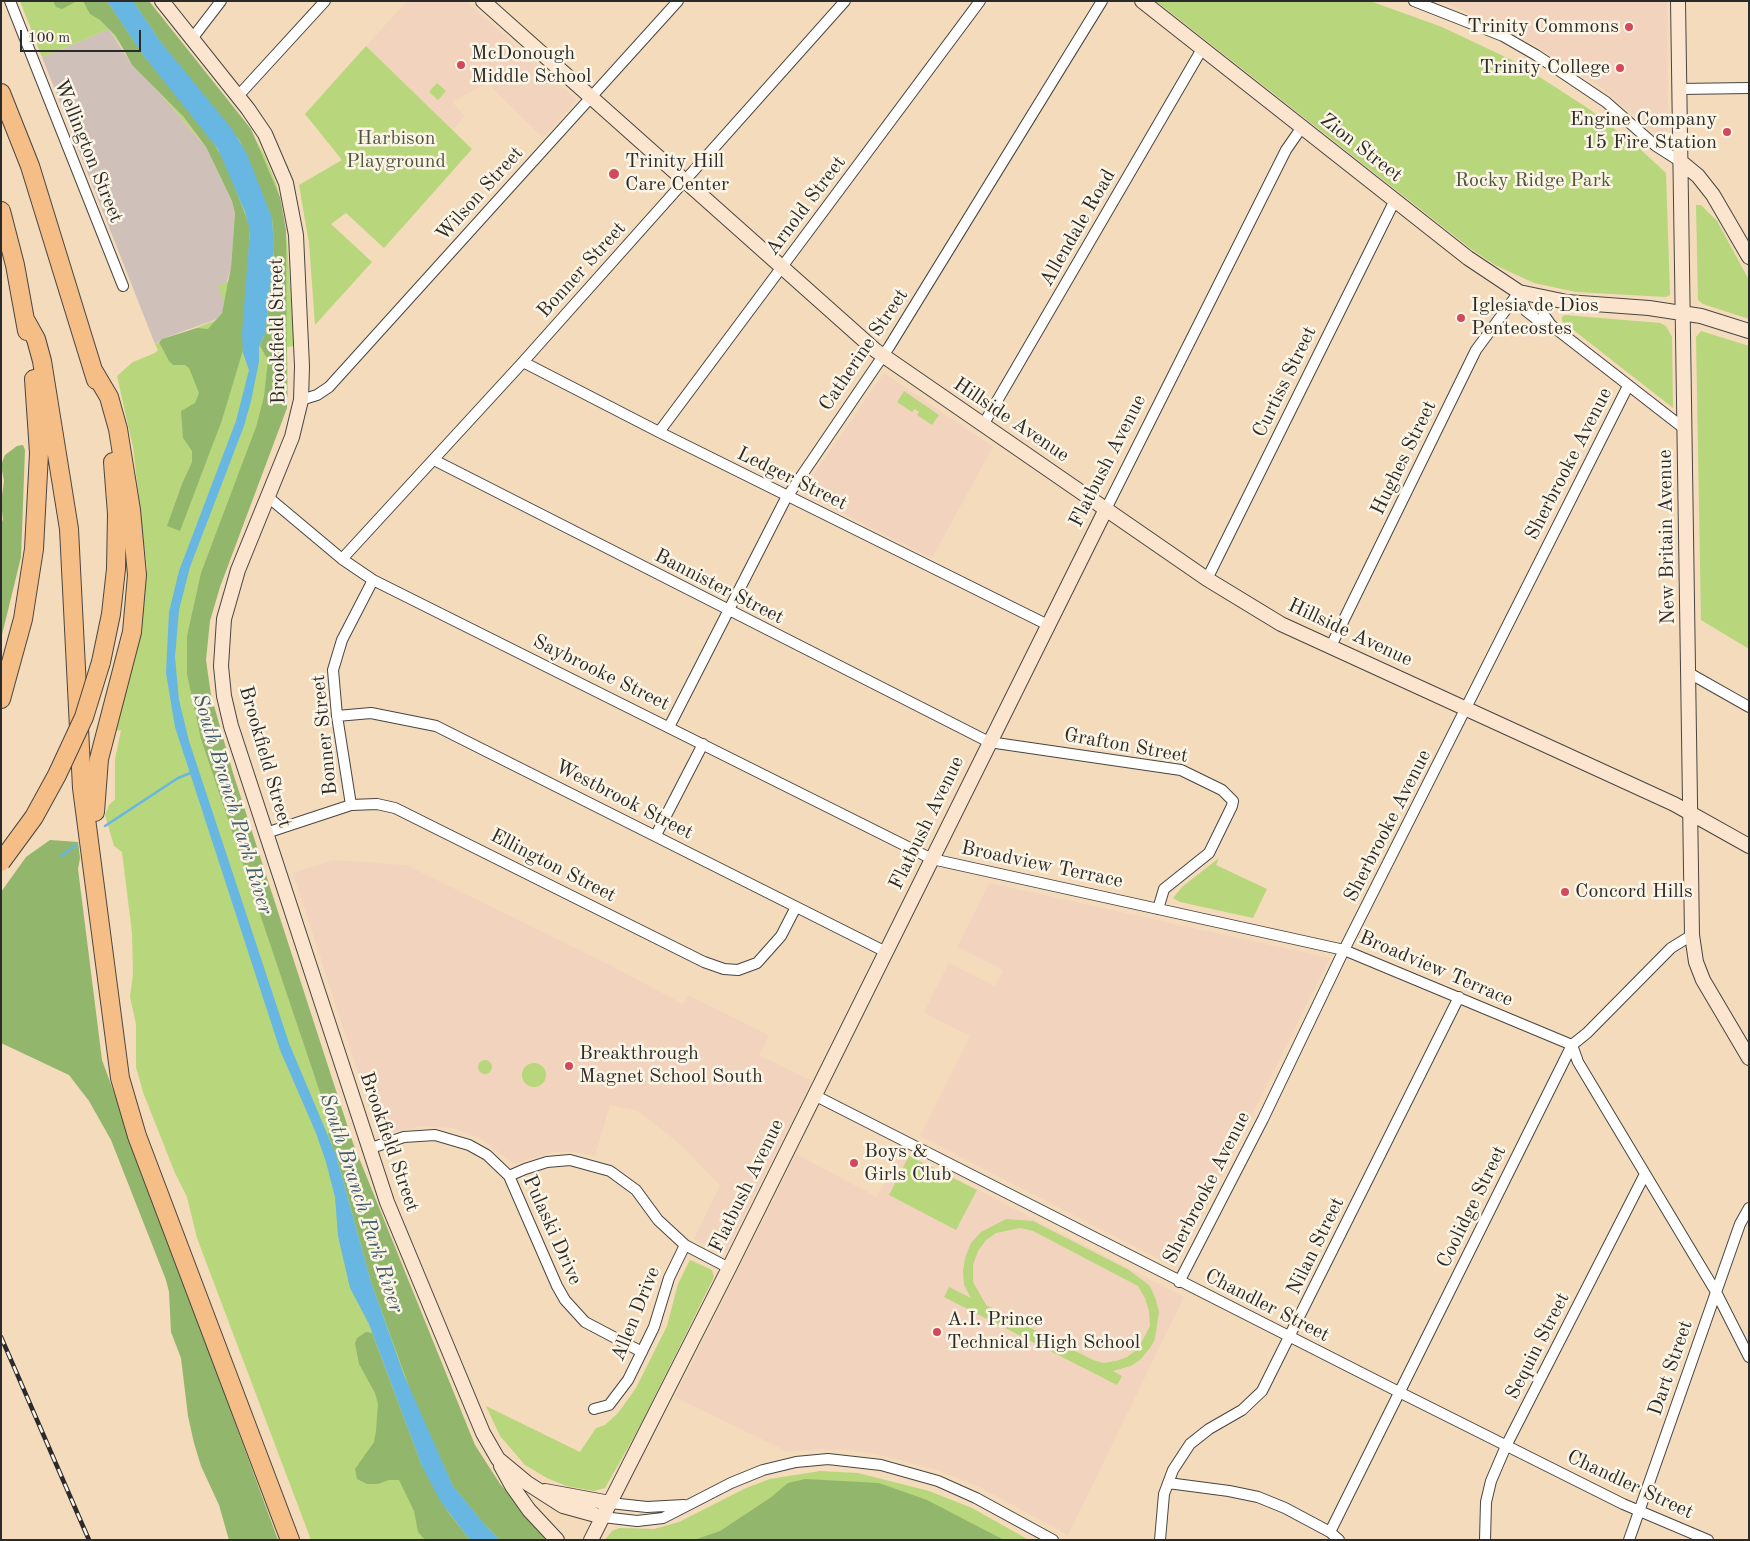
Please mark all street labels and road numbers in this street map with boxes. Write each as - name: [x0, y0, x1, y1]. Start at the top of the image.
- street label: Wellington Street: [48, 76, 128, 226]
- street label: Zion Street: [1315, 108, 1407, 188]
- street label: Wilson Street: [431, 142, 529, 246]
- street label: Arnold Street: [761, 151, 851, 261]
- street label: Allendale Road: [1035, 165, 1121, 291]
- street label: Bonner Street: [532, 217, 632, 323]
- street label: Brookfield Street: [265, 258, 291, 404]
- street label: Catherine Street: [814, 284, 914, 416]
- street label: Curtiss Street: [1248, 323, 1322, 441]
- street label: Hillside Avenue: [948, 372, 1074, 468]
- street label: Sherbrooke Avenue: [1520, 384, 1618, 544]
- street label: Flatbush Avenue: [1064, 391, 1152, 531]
- street label: Hughes Street: [1366, 397, 1442, 519]
- street label: Ledger Street: [733, 442, 851, 516]
- street label: New Britain Avenue: [1653, 449, 1681, 625]
- street label: Bannister Street: [650, 544, 788, 630]
- street label: Hillside Avenue: [1284, 594, 1416, 672]
- street label: Saybrooke Street: [529, 630, 673, 716]
- street label: Bonner Street: [307, 673, 343, 797]
- street label: Brookfield Street: [233, 683, 297, 831]
- street label: Grafton Street: [1062, 723, 1190, 769]
- street label: Sherbrooke Avenue: [1339, 746, 1437, 906]
- street label: Flatbush Avenue: [884, 752, 970, 894]
- street label: Westbrook Street: [551, 755, 697, 845]
- street label: Ellington Street: [486, 824, 620, 908]
- street label: Broadview Terrace: [959, 836, 1125, 894]
- street label: Broadview Terrace: [1355, 926, 1517, 1012]
- street label: Brookfield Street: [354, 1069, 424, 1215]
- street label: Sherbrooke Avenue: [1158, 1108, 1256, 1268]
- street label: Flatbush Avenue: [704, 1115, 790, 1257]
- street label: Coolidge Street: [1432, 1142, 1512, 1272]
- street label: Pulaski Drive: [517, 1171, 587, 1289]
- street label: Nilan Street: [1282, 1193, 1350, 1299]
- street label: Allen Drive: [606, 1263, 666, 1365]
- street label: Chandler Street: [1201, 1264, 1333, 1348]
- street label: Sequin Street: [1501, 1288, 1575, 1404]
- street label: Dart Street: [1643, 1317, 1699, 1419]
- street label: Chandler Street: [1563, 1445, 1697, 1525]

